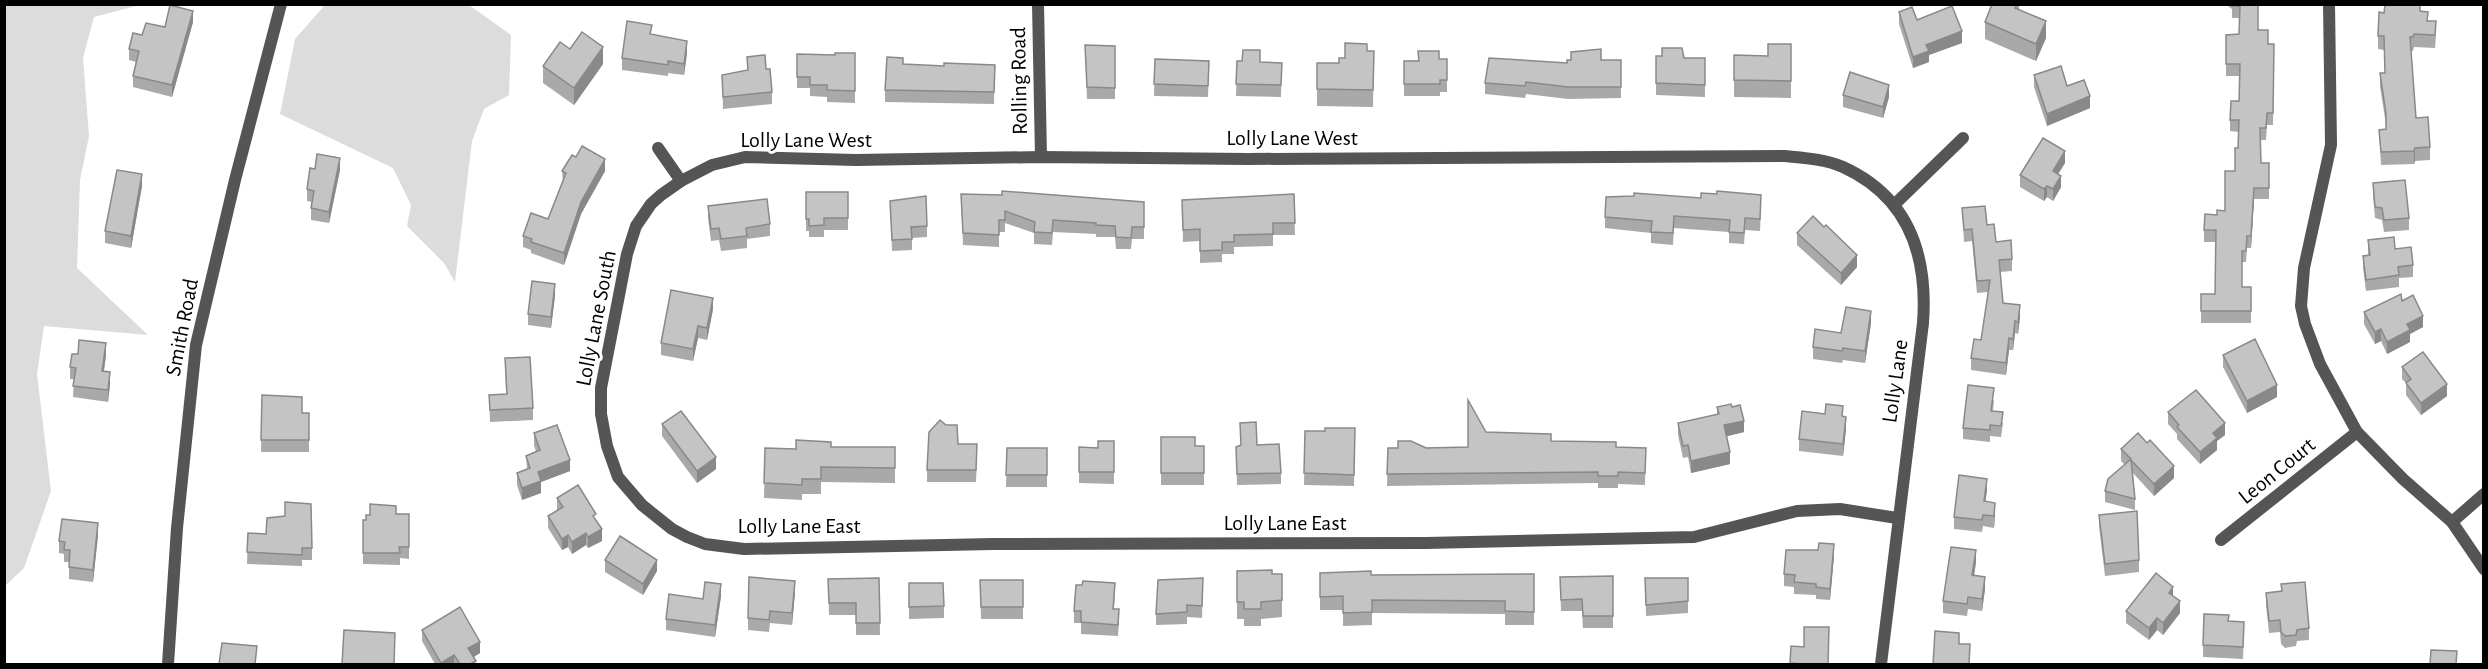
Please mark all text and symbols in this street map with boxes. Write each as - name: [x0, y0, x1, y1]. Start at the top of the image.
- street label: Rolling Road: [1007, 27, 1031, 135]
- street label: Lolly Lane West: [1226, 127, 1358, 149]
- street label: Lolly Lane West: [740, 129, 872, 151]
- street label: Lolly Lane South: [572, 248, 620, 388]
- street label: Smith Road: [162, 277, 202, 378]
- street label: Lolly Lane: [1878, 338, 1912, 424]
- street label: Leon Court: [2234, 433, 2319, 508]
- street label: Lolly Lane East: [1223, 512, 1347, 534]
- street label: Lolly Lane East: [737, 515, 861, 537]

